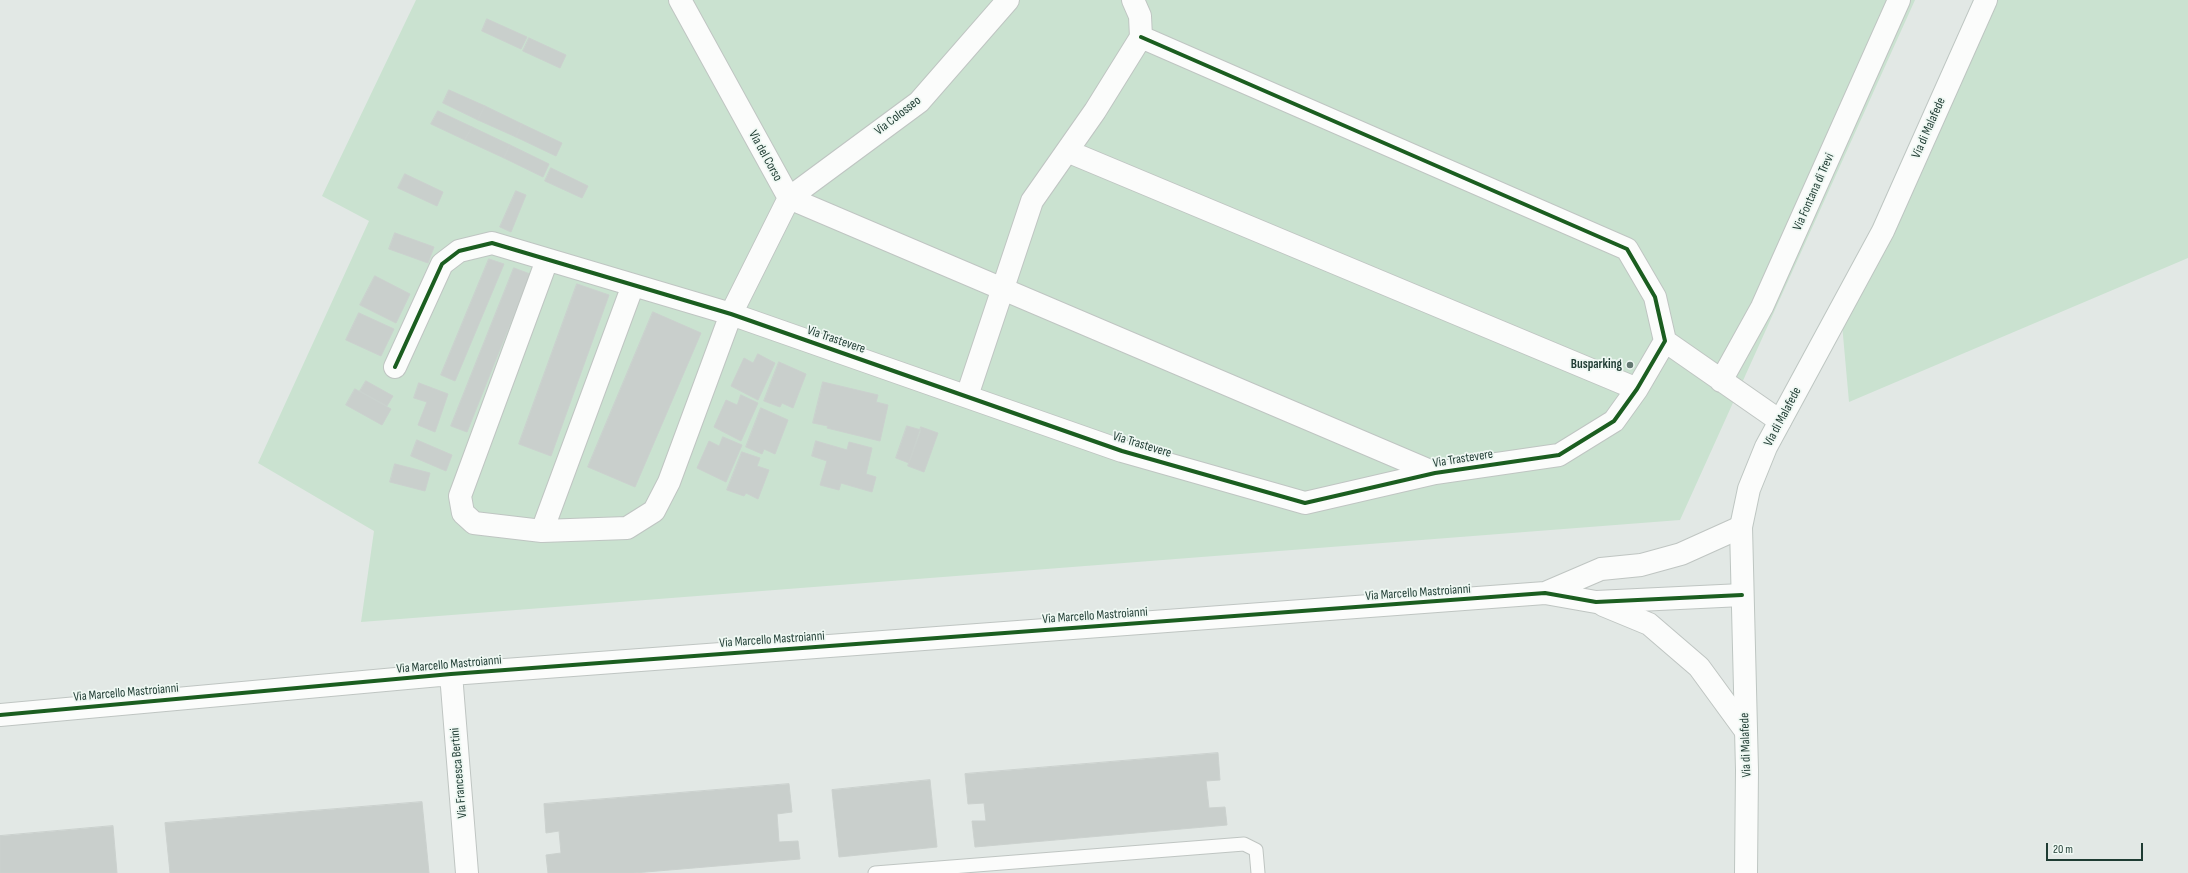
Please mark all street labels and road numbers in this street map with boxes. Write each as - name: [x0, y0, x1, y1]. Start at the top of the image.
- street label: Via Colosseo: [872, 93, 924, 139]
- street label: Via di Malafede: [1909, 95, 1949, 161]
- street label: Via del Corso: [745, 128, 785, 184]
- street label: Via Fontana di Trevi: [1790, 151, 1838, 233]
- street label: Via Trastevere: [805, 323, 867, 357]
- street label: Via di Malafede: [1761, 385, 1805, 449]
- street label: Via Trastevere: [1111, 429, 1173, 461]
- street label: Via Trastevere: [1432, 447, 1494, 471]
- street label: Via Marcello Mastroianni: [1365, 582, 1471, 604]
- street label: Via Marcello Mastroianni: [1042, 605, 1148, 627]
- street label: Via Marcello Mastroianni: [719, 629, 825, 651]
- street label: Via Marcello Mastroianni: [396, 653, 502, 677]
- street label: Via Marcello Mastroianni: [73, 681, 179, 705]
- street label: Via di Malafede: [1737, 712, 1755, 778]
- street label: Via Francesca Bertini: [447, 727, 471, 819]

